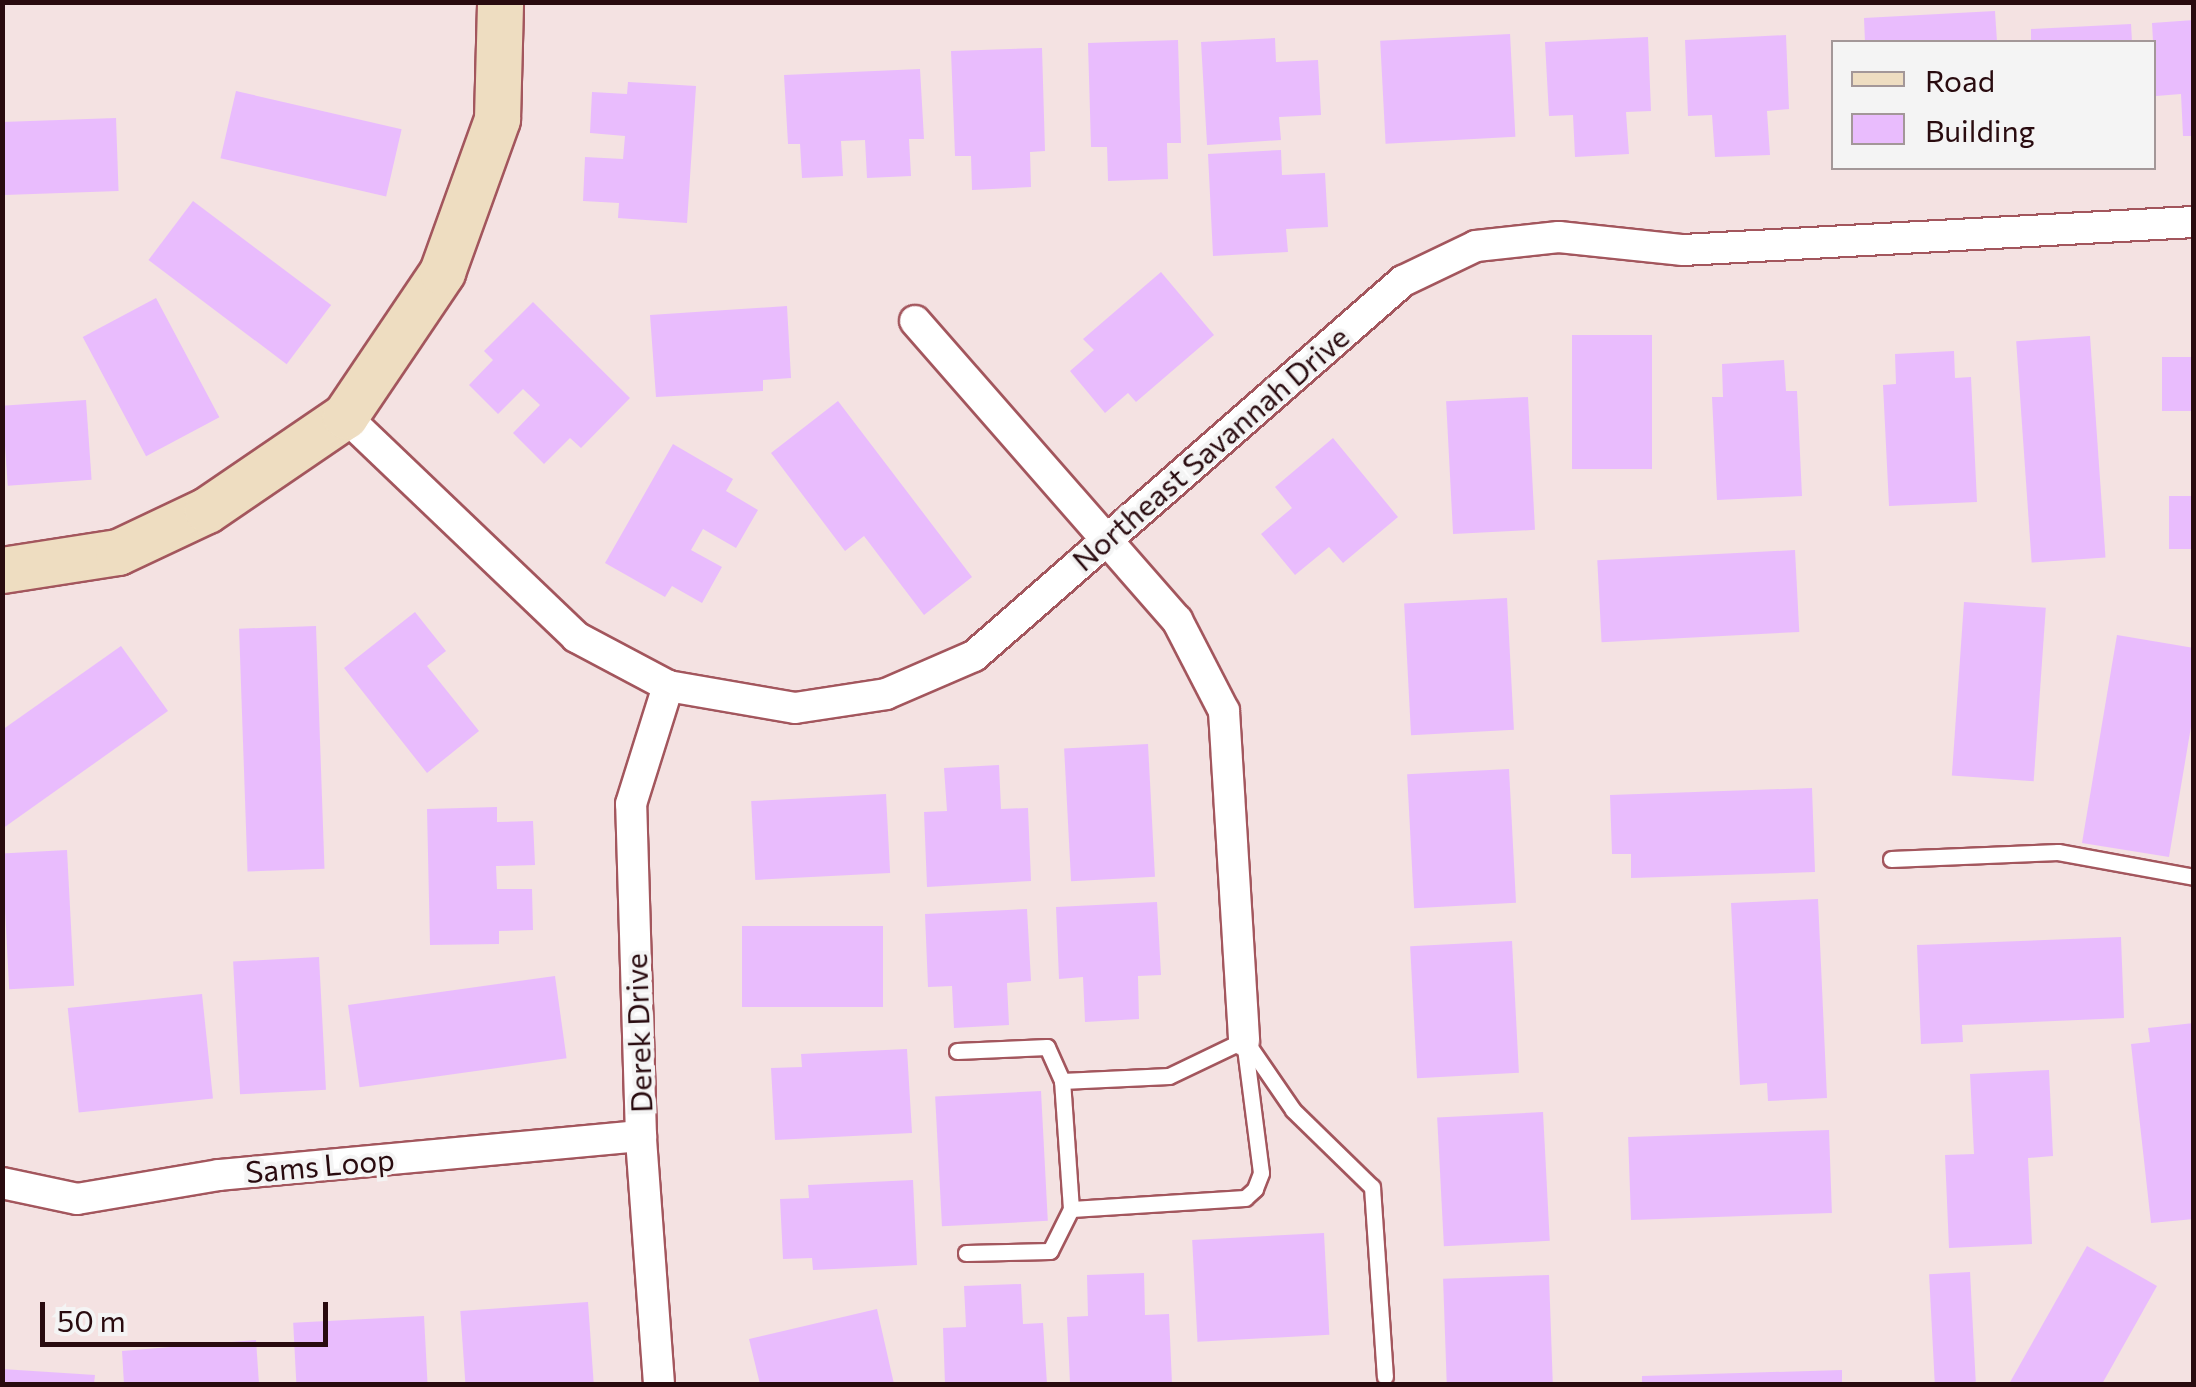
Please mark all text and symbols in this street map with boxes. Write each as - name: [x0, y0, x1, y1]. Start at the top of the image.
- legend: [1831, 40, 2156, 170]
- text: Road: [1925, 61, 1995, 98]
- text: Building: [1925, 111, 2035, 148]
- street label: Northeast Savannah Drive: [1064, 318, 1356, 578]
- street label: Derek Drive: [617, 953, 659, 1113]
- street label: Sams Loop: [244, 1141, 396, 1189]
- scale bar: [45, 1282, 332, 1344]
- text: 50 m: [57, 1301, 126, 1338]

